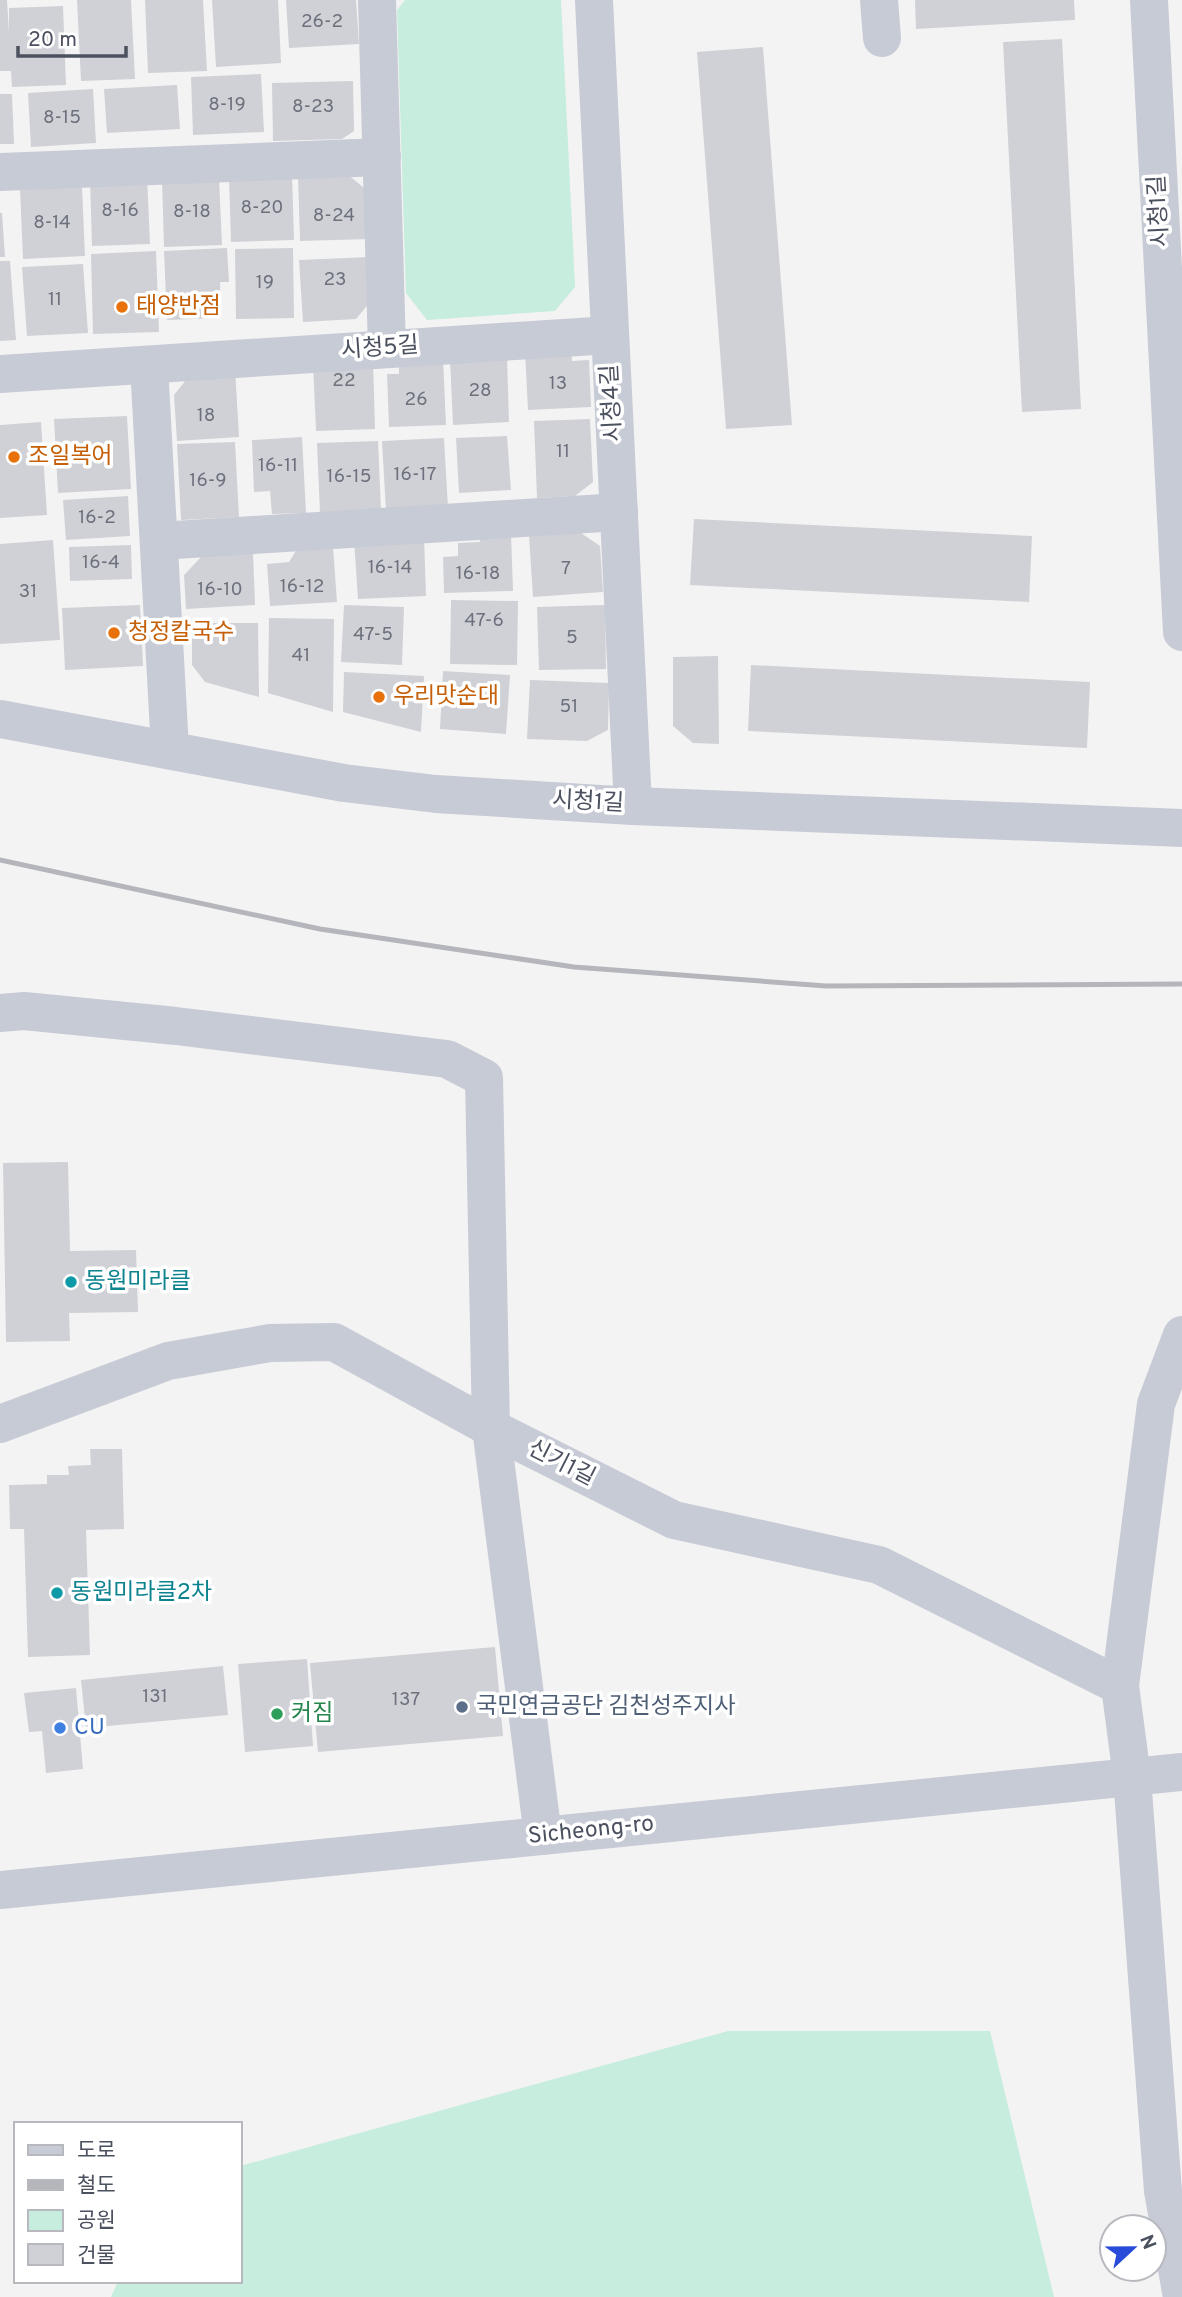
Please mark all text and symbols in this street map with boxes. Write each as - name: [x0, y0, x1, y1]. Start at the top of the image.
- house number: 26-2: [301, 10, 343, 34]
- scale bar: [18, 14, 126, 58]
- text: 20 m: [28, 27, 77, 54]
- house number: 8-19: [208, 93, 246, 117]
- house number: 8-23: [292, 95, 334, 119]
- house number: 8-15: [43, 106, 81, 130]
- street label: 시청1길: [1144, 174, 1176, 248]
- house number: 8-20: [241, 196, 283, 220]
- house number: 8-16: [101, 199, 139, 223]
- house number: 8-18: [173, 200, 211, 224]
- house number: 8-24: [313, 204, 355, 228]
- house number: 8-14: [33, 211, 71, 235]
- house number: 23: [323, 268, 347, 292]
- house number: 19: [256, 271, 274, 295]
- house number: 11: [48, 288, 62, 312]
- place label: 태양반점: [136, 293, 221, 322]
- marker: 태양반점: [114, 299, 130, 315]
- street label: 시청5길: [340, 332, 420, 366]
- street label: 시청4길: [596, 363, 630, 443]
- house number: 22: [332, 369, 356, 393]
- house number: 13: [549, 372, 567, 396]
- house number: 28: [468, 379, 492, 403]
- house number: 26: [405, 388, 427, 412]
- house number: 18: [197, 404, 215, 428]
- house number: 11: [556, 440, 570, 464]
- place label: 조일복어: [28, 443, 113, 472]
- marker: 조일복어: [6, 449, 22, 465]
- house number: 16-11: [258, 454, 298, 478]
- house number: 16-17: [394, 463, 437, 487]
- house number: 16-15: [327, 465, 371, 489]
- house number: 16-9: [189, 469, 227, 493]
- house number: 16-2: [78, 506, 116, 530]
- house number: 16-4: [82, 551, 120, 575]
- house number: 16-14: [368, 556, 412, 580]
- house number: 7: [561, 557, 571, 581]
- house number: 16-18: [456, 562, 500, 586]
- house number: 16-12: [280, 575, 324, 599]
- house number: 16-10: [197, 578, 243, 602]
- house number: 31: [19, 580, 37, 604]
- house number: 47-6: [464, 609, 504, 633]
- place label: 청정칼국수: [128, 619, 234, 648]
- house number: 47-5: [353, 623, 393, 647]
- marker: 청정칼국수: [106, 625, 122, 641]
- house number: 5: [566, 626, 578, 650]
- house number: 41: [292, 644, 310, 668]
- place label: 우리맛순대: [393, 683, 499, 712]
- marker: 우리맛순대: [371, 689, 387, 705]
- house number: 51: [560, 695, 578, 719]
- street label: 시청1길: [551, 787, 625, 819]
- place label: 동원미라클: [85, 1268, 191, 1297]
- marker: 동원미라클: [63, 1274, 79, 1290]
- street label: 신기1길: [522, 1435, 600, 1493]
- place label: 동원미라클2차: [71, 1579, 212, 1608]
- marker: 동원미라클2차: [49, 1585, 65, 1601]
- house number: 131: [142, 1685, 168, 1709]
- house number: 137: [392, 1688, 420, 1712]
- place label: 국민연금공단 김천성주지사: [476, 1693, 735, 1722]
- marker: 국민연금공단 김천성주지사: [454, 1699, 470, 1715]
- place label: 커짐: [291, 1700, 333, 1729]
- marker: 커짐: [269, 1706, 285, 1722]
- place label: CU: [74, 1714, 105, 1743]
- marker: CU: [52, 1720, 68, 1736]
- street label: Sicheong-ro: [527, 1810, 655, 1852]
- legend: [14, 2122, 242, 2283]
- text: 도로: [77, 2138, 116, 2165]
- text: 철도: [77, 2173, 116, 2200]
- text: 공원: [77, 2208, 116, 2235]
- north arrow: [1098, 2213, 1168, 2283]
- text: N: [1133, 2232, 1161, 2253]
- text: 건물: [77, 2243, 116, 2270]

